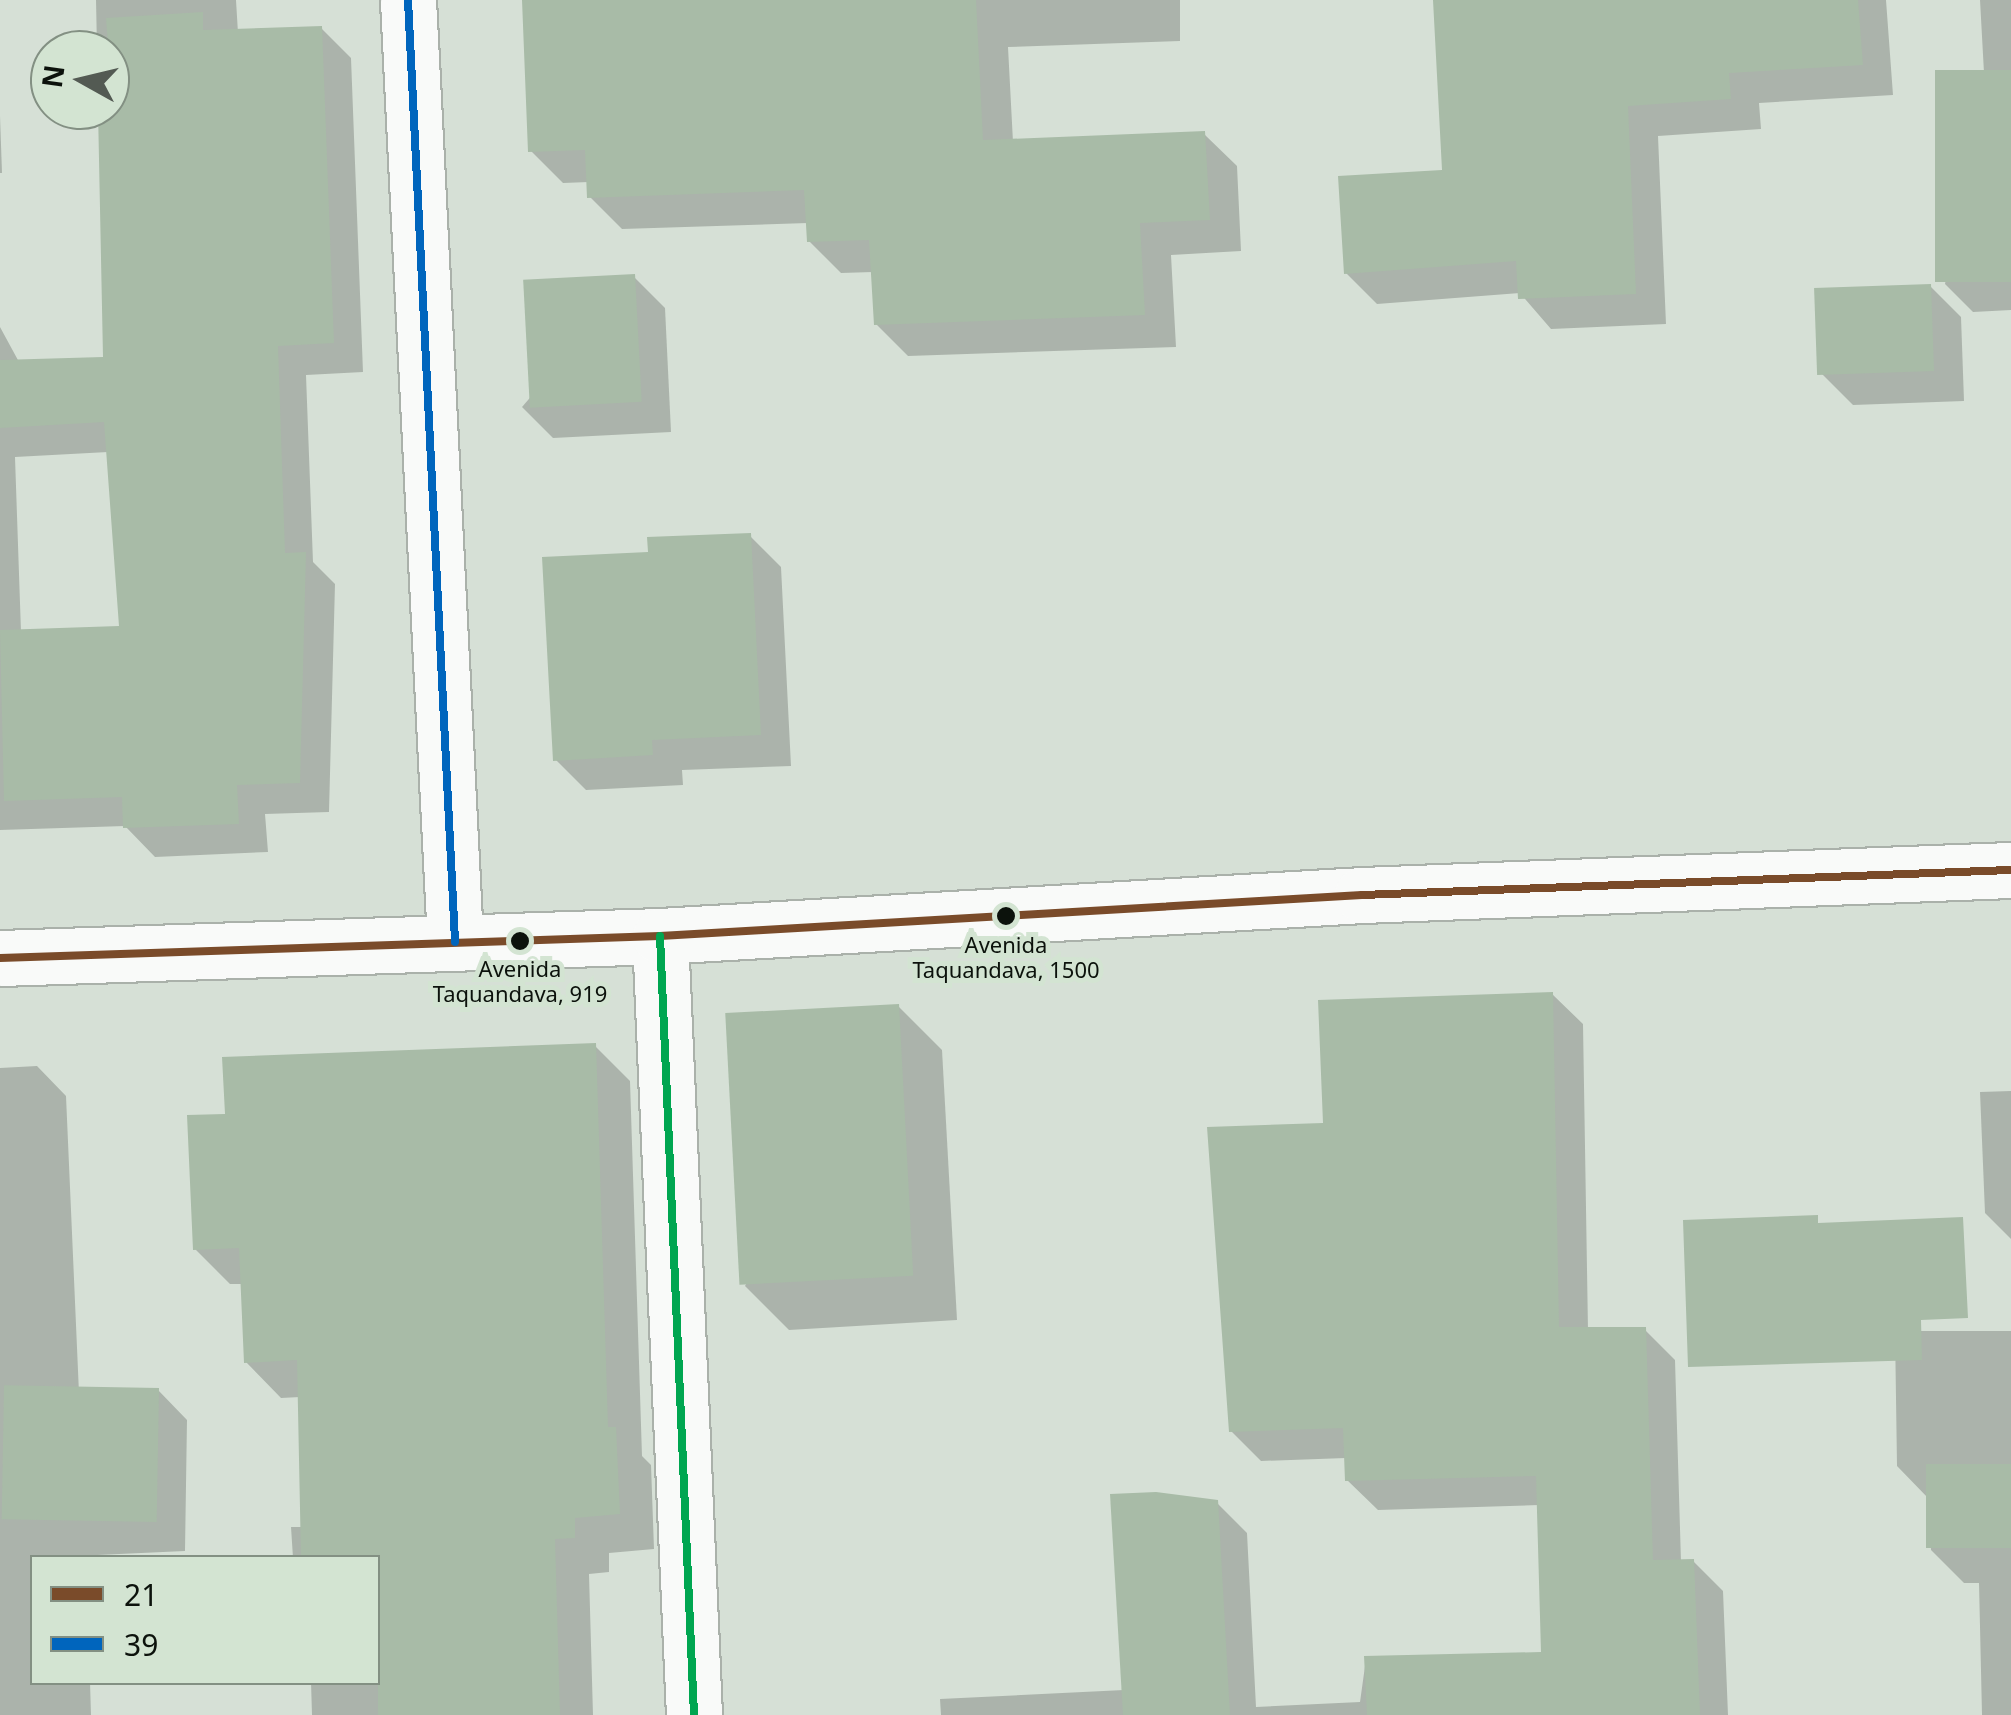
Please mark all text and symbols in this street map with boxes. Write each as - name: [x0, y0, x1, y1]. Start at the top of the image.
- north arrow: [30, 30, 130, 130]
- text: N: [32, 62, 73, 90]
- marker: Avenida Taquandava, 1500: [996, 906, 1016, 926]
- marker: Avenida Taquandava, 919: [510, 931, 530, 951]
- place label: Avenida Taquandava, 1500: [912, 931, 1100, 982]
- place label: Avenida Taquandava, 919: [433, 955, 607, 1006]
- legend: [30, 1555, 380, 1685]
- text: 21: [124, 1574, 158, 1615]
- text: 39: [124, 1624, 158, 1665]

